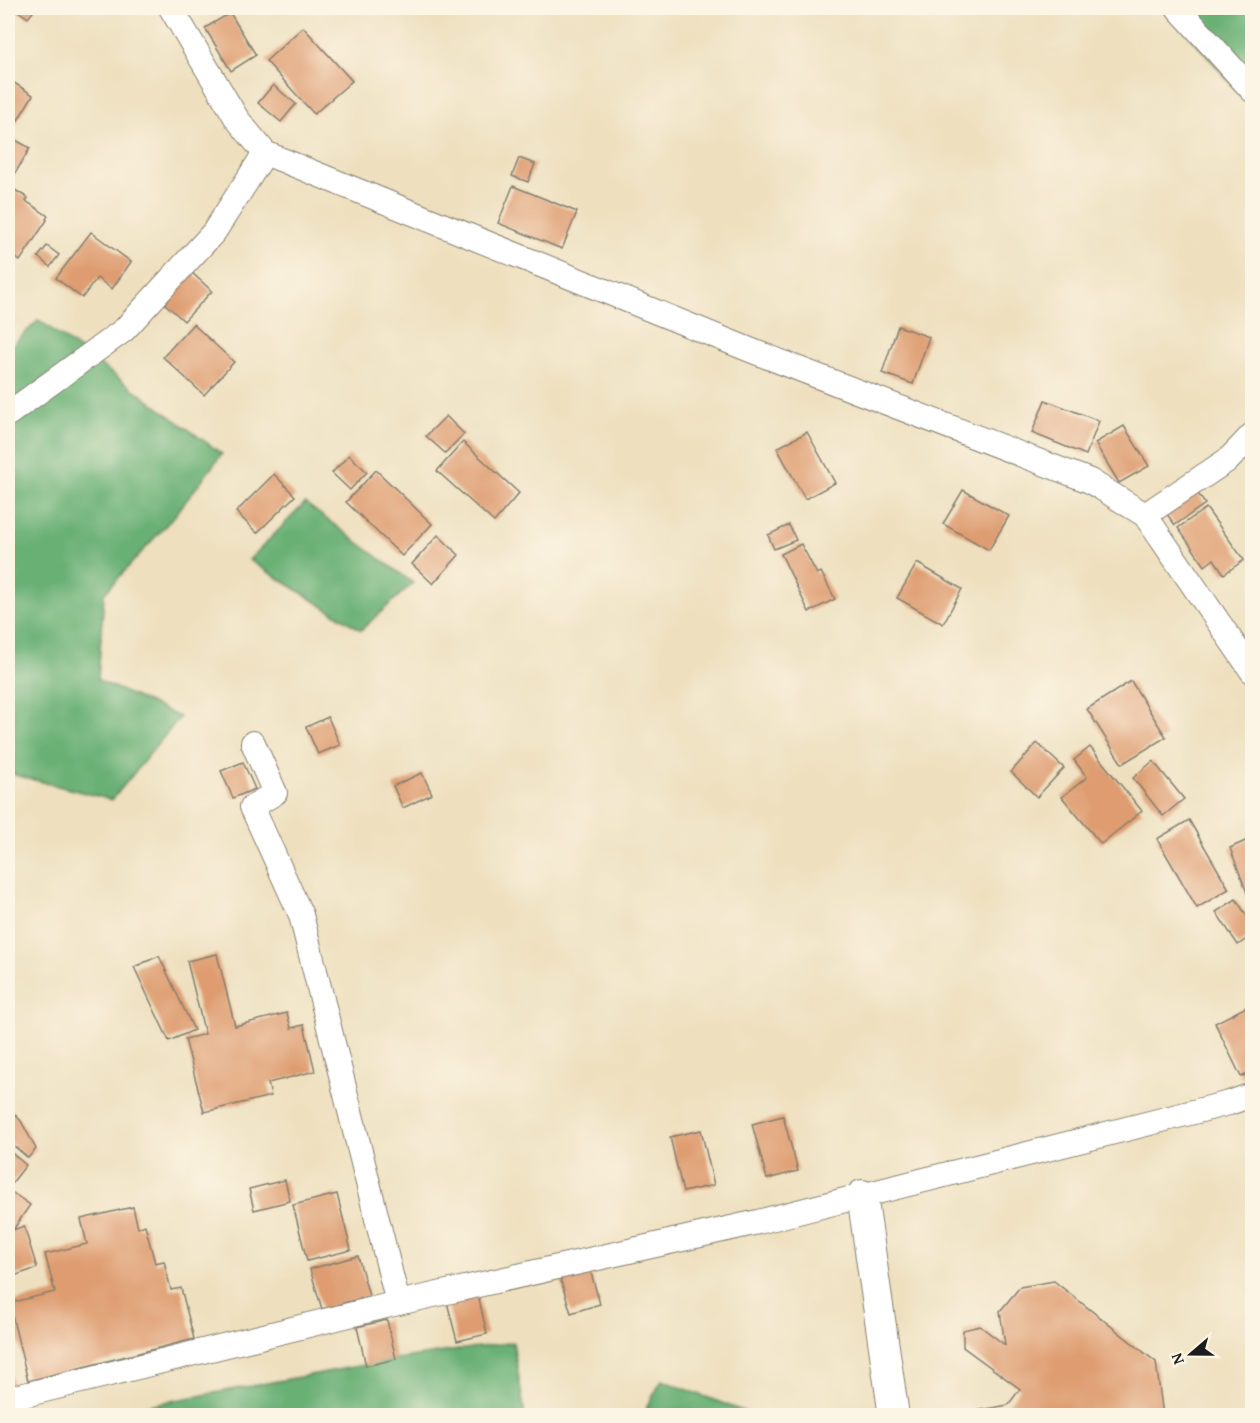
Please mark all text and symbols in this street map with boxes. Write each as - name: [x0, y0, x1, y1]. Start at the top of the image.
- north arrow: [1161, 1324, 1221, 1384]
- text: N: [1164, 1350, 1190, 1368]

